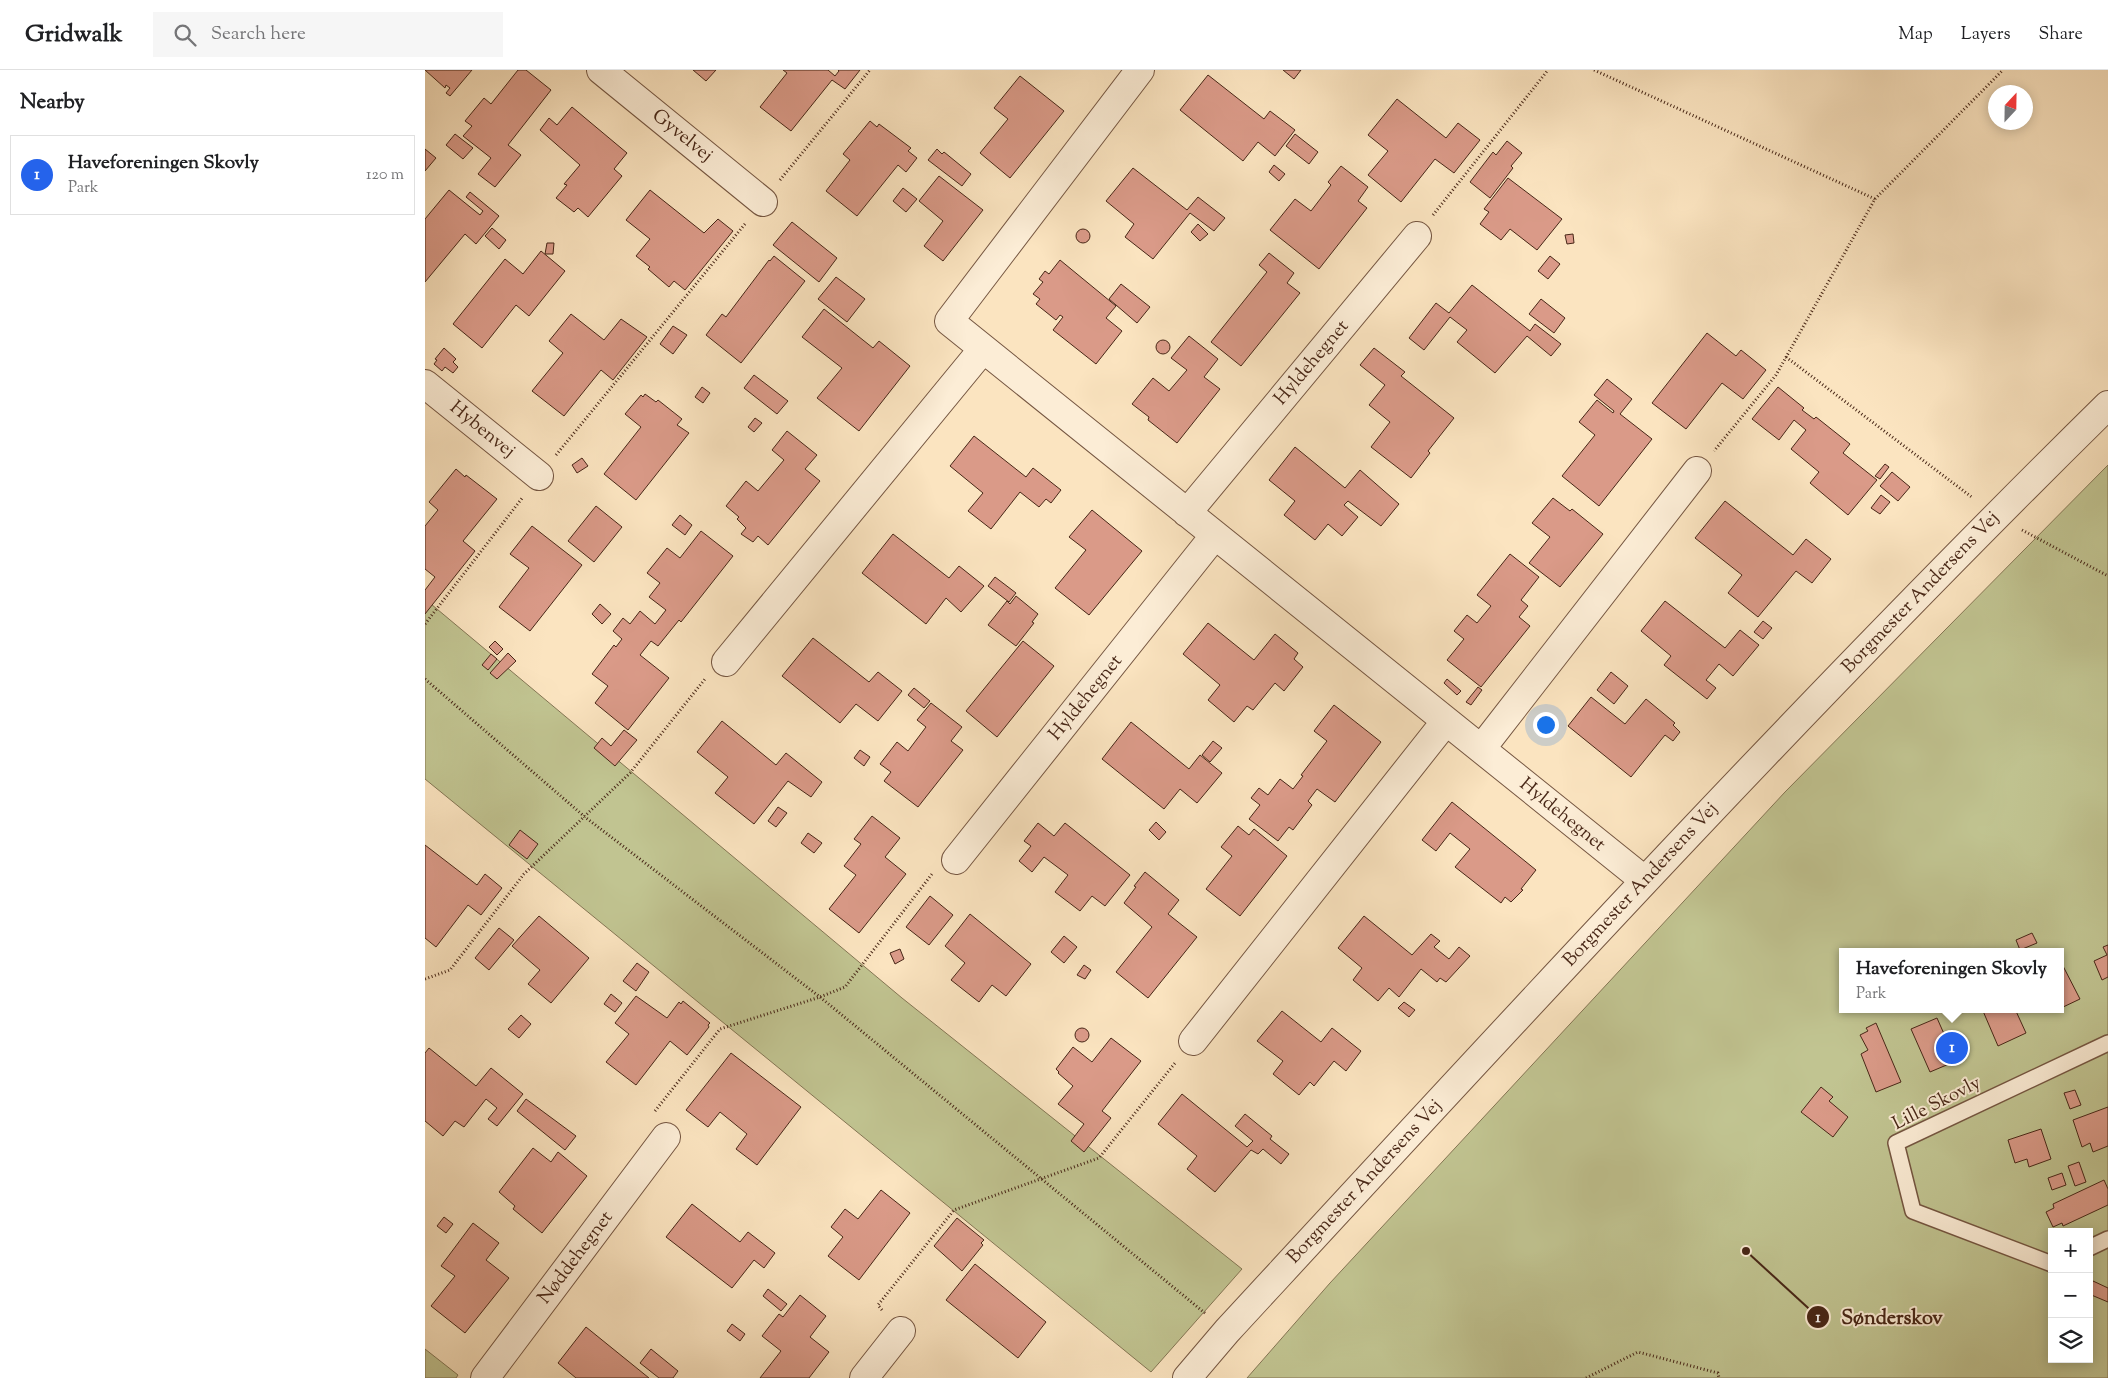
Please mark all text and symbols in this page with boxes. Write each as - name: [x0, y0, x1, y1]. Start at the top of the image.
- search box: [153, 12, 503, 57]
- text: Gridwalk: [25, 18, 123, 52]
- icon: search: [171, 21, 199, 49]
- text: Search here: [211, 21, 306, 48]
- text: Map: [1898, 22, 1933, 48]
- text: Layers: [1961, 22, 2011, 48]
- text: Share: [2039, 22, 2083, 48]
- north arrow: [1988, 85, 2033, 130]
- text: Nearby: [20, 88, 85, 118]
- street label: Gyvelvej: [646, 103, 718, 169]
- text: Haveforeningen Skovly: [68, 150, 259, 177]
- text: 1: [34, 164, 40, 187]
- text: 120 m: [366, 164, 404, 187]
- text: Park: [68, 177, 99, 200]
- street label: Hyldehegnet: [1268, 314, 1356, 412]
- street label: Hybenvej: [443, 395, 521, 465]
- street label: Borgmester Andersens Vej: [1836, 506, 2006, 680]
- street label: Hyldehegnet: [1043, 649, 1130, 747]
- your location: [1533, 712, 1559, 738]
- street label: Hyldehegnet: [1513, 772, 1611, 859]
- street label: Borgmester Andersens Vej: [1557, 797, 1725, 973]
- popup: [1839, 948, 2064, 1013]
- text: Haveforeningen Skovly: [1856, 956, 2047, 983]
- text: Park: [1856, 983, 1887, 1006]
- pin: 1: [1936, 1029, 1968, 1067]
- street label: Lille Skovly: [1888, 1070, 1986, 1138]
- street label: Borgmester Andersens Vej: [1281, 1094, 1449, 1270]
- street label: Nøddehegnet: [532, 1205, 620, 1310]
- map controls: [2048, 1228, 2093, 1363]
- button: +: [2048, 1228, 2093, 1273]
- button: −: [2048, 1273, 2093, 1318]
- callout: Sønderskov: [1806, 1299, 1953, 1334]
- text: Sønderskov: [1841, 1305, 1943, 1334]
- text: 1: [1815, 1308, 1821, 1329]
- button: layers: [2048, 1318, 2093, 1363]

